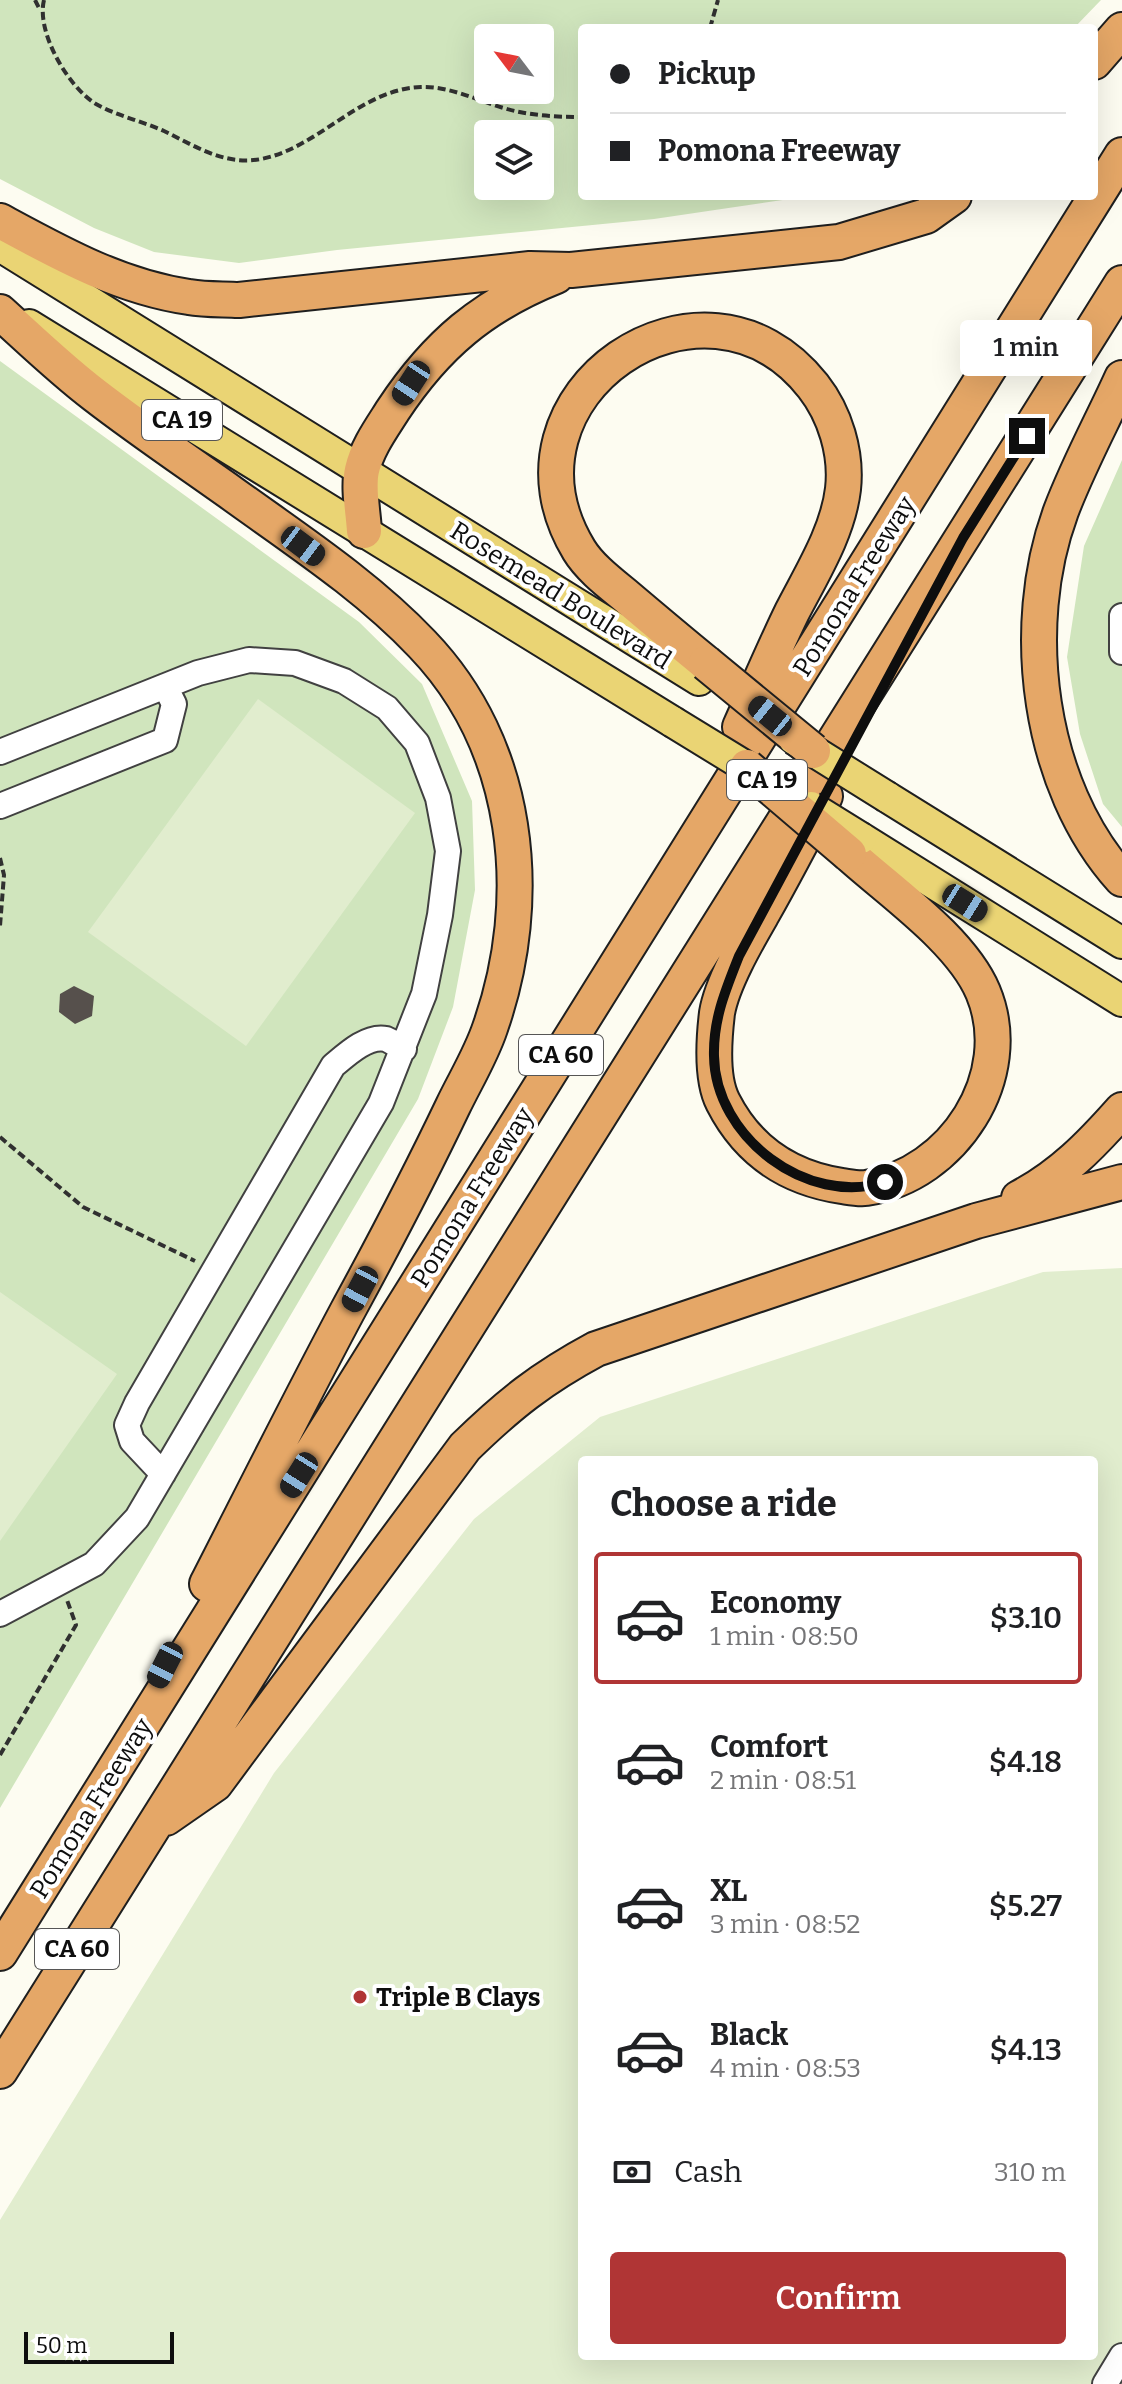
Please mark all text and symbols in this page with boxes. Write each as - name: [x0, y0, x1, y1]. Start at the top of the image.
- north arrow: [474, 24, 554, 104]
- map controls: [474, 24, 554, 200]
- text: Pickup: [658, 56, 756, 92]
- button: layers: [474, 120, 554, 200]
- text: Pomona Freeway: [658, 133, 901, 169]
- callout: 1 min: [961, 320, 1093, 376]
- text: 1 min: [993, 332, 1059, 363]
- car: [388, 356, 434, 410]
- road number: CA 19: [142, 400, 222, 440]
- route end: [1009, 418, 1045, 454]
- street label: Pomona Freeway: [787, 490, 922, 682]
- street label: Rosemead Boulevard: [445, 515, 677, 676]
- car: [277, 522, 329, 570]
- car: [744, 692, 796, 740]
- road number: CA 19: [727, 760, 807, 800]
- car: [938, 880, 992, 926]
- road number: CA 60: [519, 1035, 603, 1075]
- street label: Pomona Freeway: [405, 1101, 540, 1293]
- route start: [867, 1164, 903, 1200]
- car: [338, 1262, 382, 1316]
- car: [276, 1448, 322, 1502]
- text: Choose a ride: [610, 1482, 837, 1526]
- icon: car: [614, 1582, 686, 1654]
- text: Economy: [710, 1585, 841, 1621]
- text: $3.10: [990, 1600, 1062, 1636]
- text: 1 min · 08:50: [710, 1621, 859, 1652]
- car: [143, 1638, 187, 1692]
- street label: Pomona Freeway: [24, 1712, 159, 1904]
- icon: car: [614, 1726, 686, 1798]
- text: Comfort: [710, 1729, 828, 1765]
- text: $4.18: [989, 1744, 1062, 1780]
- text: 2 min · 08:51: [710, 1765, 856, 1796]
- icon: car: [614, 1870, 686, 1942]
- text: XL: [710, 1873, 747, 1909]
- text: $5.27: [989, 1888, 1062, 1924]
- text: 3 min · 08:52: [710, 1909, 860, 1940]
- road number: CA 60: [35, 1929, 119, 1969]
- place label: Triple B Clays: [376, 1982, 541, 2013]
- marker: Triple B Clays: [351, 1988, 369, 2006]
- icon: car: [614, 2014, 686, 2086]
- text: Black: [710, 2017, 788, 2053]
- text: $4.13: [990, 2032, 1062, 2068]
- text: 4 min · 08:53: [710, 2053, 861, 2084]
- icon: cash: [610, 2150, 654, 2194]
- text: Cash: [674, 2154, 742, 2190]
- text: 310 m: [994, 2157, 1066, 2188]
- button: Confirm: [610, 2252, 1066, 2344]
- scale bar: [24, 2328, 174, 2364]
- text: 50 m: [36, 2332, 87, 2359]

